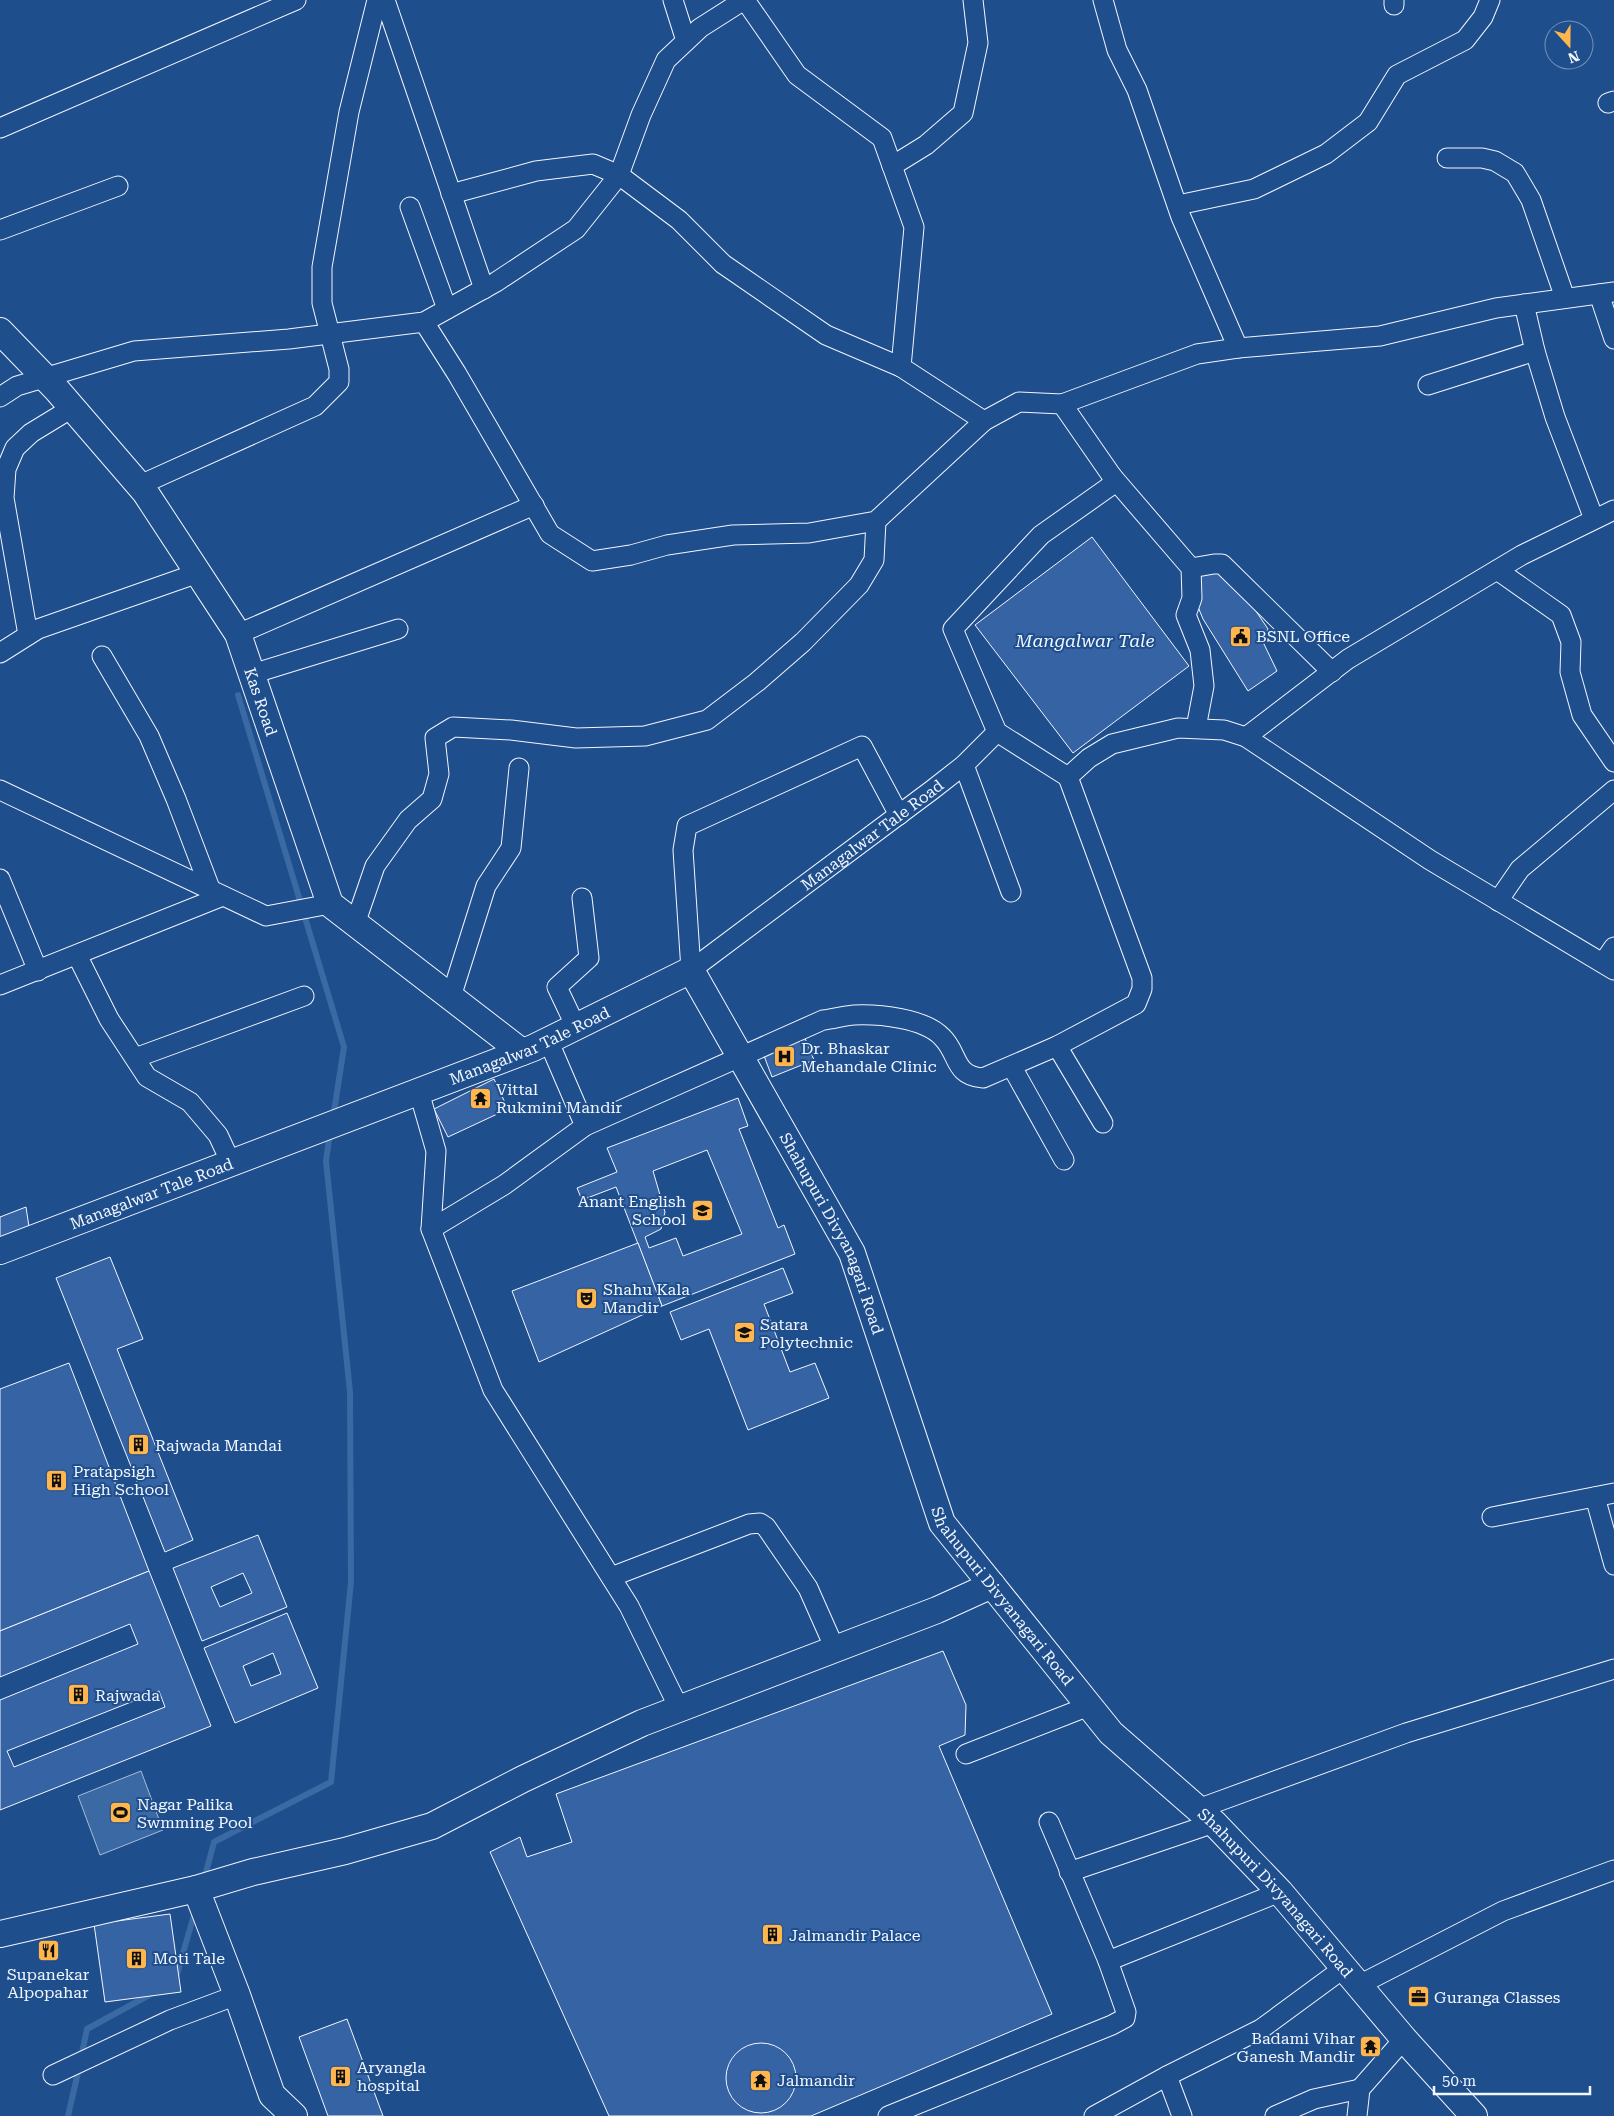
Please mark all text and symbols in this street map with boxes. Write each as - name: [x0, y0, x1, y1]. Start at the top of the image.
- north arrow: [1544, 20, 1594, 70]
- text: N: [1566, 48, 1582, 67]
- public building icon: BSNL Office: [1228, 624, 1252, 648]
- place label: BSNL Office: [1256, 627, 1350, 646]
- water label: Mangalwar Tale: [1014, 630, 1155, 651]
- street label: Kas Road: [240, 665, 281, 739]
- street label: Managalwar Tale Road: [797, 776, 947, 895]
- street label: Managalwar Tale Road: [447, 1003, 613, 1089]
- place label: Dr. Bhaskar Mehandale Clinic: [801, 1039, 937, 1076]
- hospital icon: Dr. Bhaskar Mehandale Clinic: [773, 1045, 797, 1069]
- place label: Vittal Rukmini Mandir: [496, 1080, 623, 1117]
- temple icon: Vittal Rukmini Mandir: [468, 1086, 492, 1110]
- street label: Shahupuri Divyanagari Road: [775, 1129, 887, 1337]
- street label: Managalwar Tale Road: [67, 1154, 236, 1233]
- place label: Anant English School: [578, 1192, 686, 1229]
- school or university icon: Anant English School: [690, 1198, 714, 1222]
- place label: Shahu Kala Mandir: [603, 1280, 690, 1317]
- theatre icon: Shahu Kala Mandir: [575, 1286, 599, 1310]
- place label: Satara Polytechnic: [760, 1315, 853, 1352]
- school or university icon: Satara Polytechnic: [732, 1321, 756, 1345]
- building icon: Rajwada Mandai: [127, 1433, 151, 1457]
- place label: Rajwada Mandai: [155, 1436, 282, 1455]
- place label: Pratapsigh High School: [73, 1462, 169, 1499]
- building icon: Pratapsigh High School: [45, 1468, 69, 1492]
- street label: Shahupuri Divyanagari Road: [927, 1504, 1078, 1689]
- building icon: Rajwada: [67, 1683, 91, 1707]
- place label: Rajwada: [95, 1686, 160, 1705]
- place label: Nagar Palika Swmming Pool: [137, 1795, 253, 1832]
- sports icon: Nagar Palika Swmming Pool: [109, 1801, 133, 1825]
- street label: Shahupuri Divyanagari Road: [1194, 1804, 1357, 1981]
- building icon: Jalmandir Palace: [761, 1923, 785, 1947]
- place label: Jalmandir Palace: [789, 1926, 921, 1945]
- restaurant icon: Supanekar Alpopahar: [36, 1938, 60, 1962]
- building icon: Moti Tale: [125, 1946, 149, 1970]
- place label: Moti Tale: [153, 1949, 225, 1968]
- place label: Supanekar Alpopahar: [7, 1965, 90, 2002]
- office icon: Guranga Classes: [1406, 1985, 1430, 2009]
- place label: Guranga Classes: [1434, 1988, 1561, 2007]
- place label: Badami Vihar Ganesh Mandir: [1237, 2029, 1355, 2066]
- temple icon: Badami Vihar Ganesh Mandir: [1359, 2035, 1383, 2059]
- place label: Aryangla hospital: [357, 2058, 426, 2095]
- building icon: Aryangla hospital: [329, 2064, 353, 2088]
- scale bar: [1434, 2064, 1590, 2096]
- temple icon: Jalmandir: [749, 2068, 773, 2092]
- place label: Jalmandir: [777, 2071, 855, 2090]
- text: 50 m: [1442, 2072, 1477, 2090]

